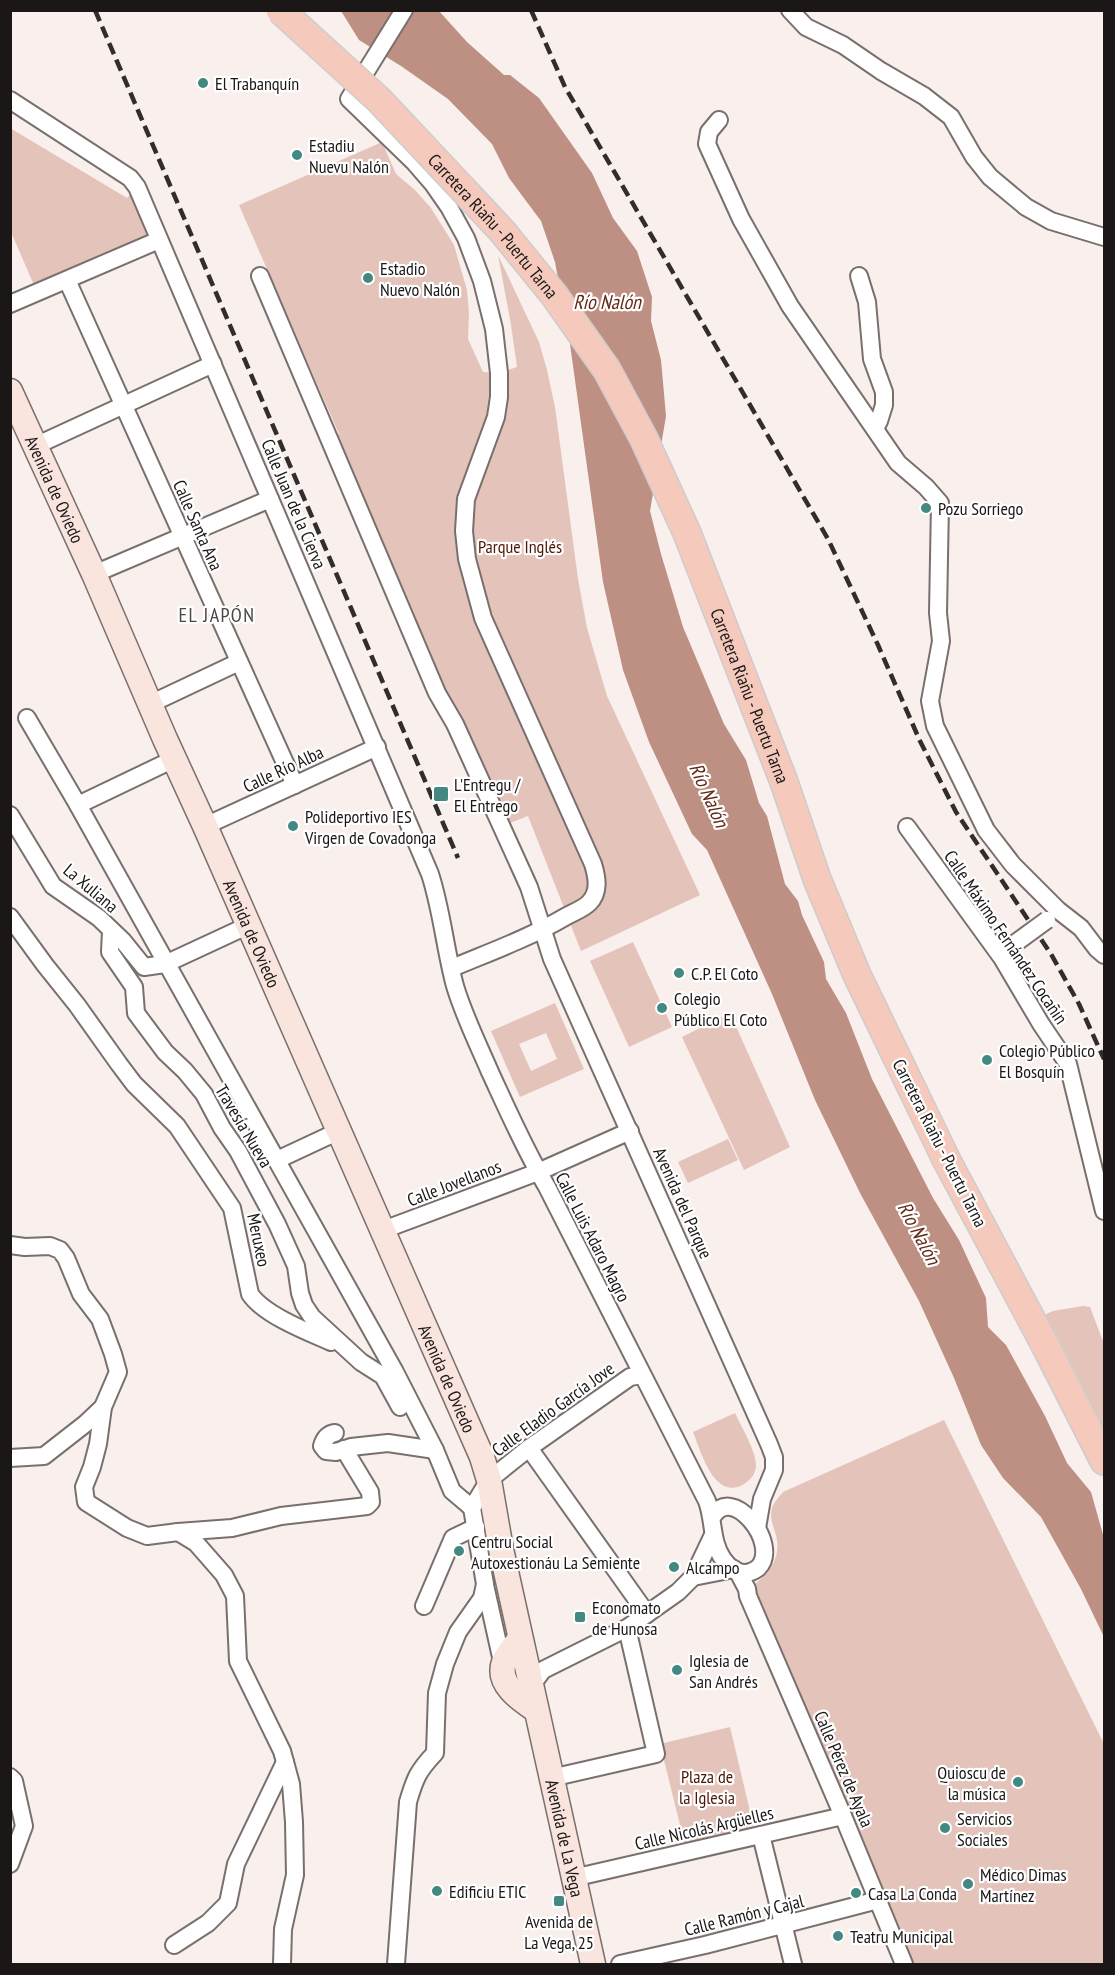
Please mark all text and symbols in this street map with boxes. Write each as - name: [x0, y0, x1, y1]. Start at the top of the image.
- place label: El Trabanquín: [215, 72, 299, 95]
- marker: El Trabanquín: [196, 76, 210, 90]
- place label: Estadiu Nuevu Nalón: [309, 134, 389, 178]
- marker: Estadiu Nuevu Nalón: [290, 148, 304, 162]
- street label: Carretera Riañu - Puertu Tarna: [423, 148, 564, 303]
- place label: Estadio Nuevo Nalón: [380, 257, 460, 301]
- marker: Estadio Nuevo Nalón: [361, 271, 375, 285]
- water label: Río Nalón: [573, 289, 642, 315]
- street label: Avenida de Oviedo: [20, 432, 90, 547]
- street label: Calle Juan de la Cierva: [256, 436, 332, 572]
- street label: Calle Santa Ana: [168, 476, 228, 574]
- place label: Pozu Sorriego: [938, 497, 1024, 520]
- marker: Pozu Sorriego: [919, 501, 933, 515]
- park label: Parque Inglés: [478, 535, 562, 558]
- district label: EL JAPÓN: [178, 602, 256, 628]
- street label: Carretera Riañu - Puertu Tarna: [706, 605, 795, 786]
- street label: Calle Río Alba: [239, 740, 327, 798]
- water label: Río Nalón: [683, 759, 735, 832]
- place label: L'Entregu / El Entrego: [454, 773, 521, 817]
- marker: L'Entregu / El Entrego: [432, 785, 450, 803]
- place label: Polideportivo IES Virgen de Covadonga: [304, 805, 436, 849]
- marker: Polideportivo IES Virgen de Covadonga: [286, 819, 300, 833]
- street label: Calle Máximo Fernández Cocañín: [939, 846, 1073, 1028]
- street label: La Xuliana: [59, 858, 123, 918]
- street label: Avenida de Oviedo: [218, 876, 286, 991]
- place label: C.P. El Coto: [691, 962, 759, 985]
- marker: C.P. El Coto: [672, 966, 686, 980]
- place label: Colegio Público El Coto: [674, 987, 768, 1031]
- marker: Colegio Público El Coto: [655, 1001, 669, 1015]
- place label: Colegio Público El Bosquín: [999, 1039, 1095, 1083]
- marker: Colegio Público El Bosquín: [980, 1053, 994, 1067]
- street label: Carretera Riañu - Puertu Tarna: [888, 1055, 992, 1231]
- street label: Travesía Nueva: [210, 1080, 278, 1172]
- street label: Avenida del Parque: [648, 1144, 718, 1262]
- street label: Calle Jovellanos: [404, 1155, 504, 1211]
- street label: Calle Luis Adaro Magro: [550, 1168, 636, 1306]
- water label: Río Nalón: [892, 1197, 947, 1270]
- street label: Meruxeo: [242, 1211, 276, 1269]
- street label: Avenida de Oviedo: [414, 1321, 481, 1436]
- street label: Calle Eladio García Jove: [487, 1357, 619, 1461]
- place label: Centru Social Autoxestionáu La Semiente: [471, 1530, 640, 1574]
- marker: Centru Social Autoxestionáu La Semiente: [452, 1544, 466, 1558]
- place label: Alcampo: [686, 1556, 740, 1579]
- marker: Alcampo: [667, 1560, 681, 1574]
- place label: Economato de Hunosa: [592, 1596, 661, 1640]
- marker: Economato de Hunosa: [573, 1610, 587, 1624]
- place label: Iglesia de San Andrés: [689, 1649, 758, 1693]
- marker: Iglesia de San Andrés: [670, 1663, 684, 1677]
- street label: Calle Pérez de Ayala: [809, 1708, 879, 1830]
- place label: Quioscu de la música: [937, 1761, 1006, 1805]
- park label: Plaza de la Iglesia: [679, 1765, 735, 1809]
- marker: Quioscu de la música: [1011, 1775, 1025, 1789]
- street label: Avenida de La Vega: [541, 1777, 589, 1899]
- street label: Calle Nicolás Argüelles: [632, 1801, 776, 1855]
- place label: Servicios Sociales: [957, 1807, 1012, 1851]
- marker: Servicios Sociales: [938, 1821, 952, 1835]
- place label: Médico Dimas Martínez: [980, 1863, 1067, 1907]
- marker: Médico Dimas Martínez: [961, 1877, 975, 1891]
- place label: Edificiu ETIC: [449, 1880, 526, 1903]
- place label: Casa La Conda: [868, 1882, 957, 1905]
- marker: Edificiu ETIC: [430, 1884, 444, 1898]
- marker: Casa La Conda: [849, 1886, 863, 1900]
- street label: Calle Ramón y Cajal: [682, 1889, 807, 1941]
- marker: Avenida de La Vega, 25: [552, 1894, 566, 1908]
- place label: Avenida de La Vega, 25: [524, 1910, 594, 1954]
- place label: Teatru Municipal: [850, 1925, 954, 1948]
- marker: Teatru Municipal: [831, 1929, 845, 1943]

